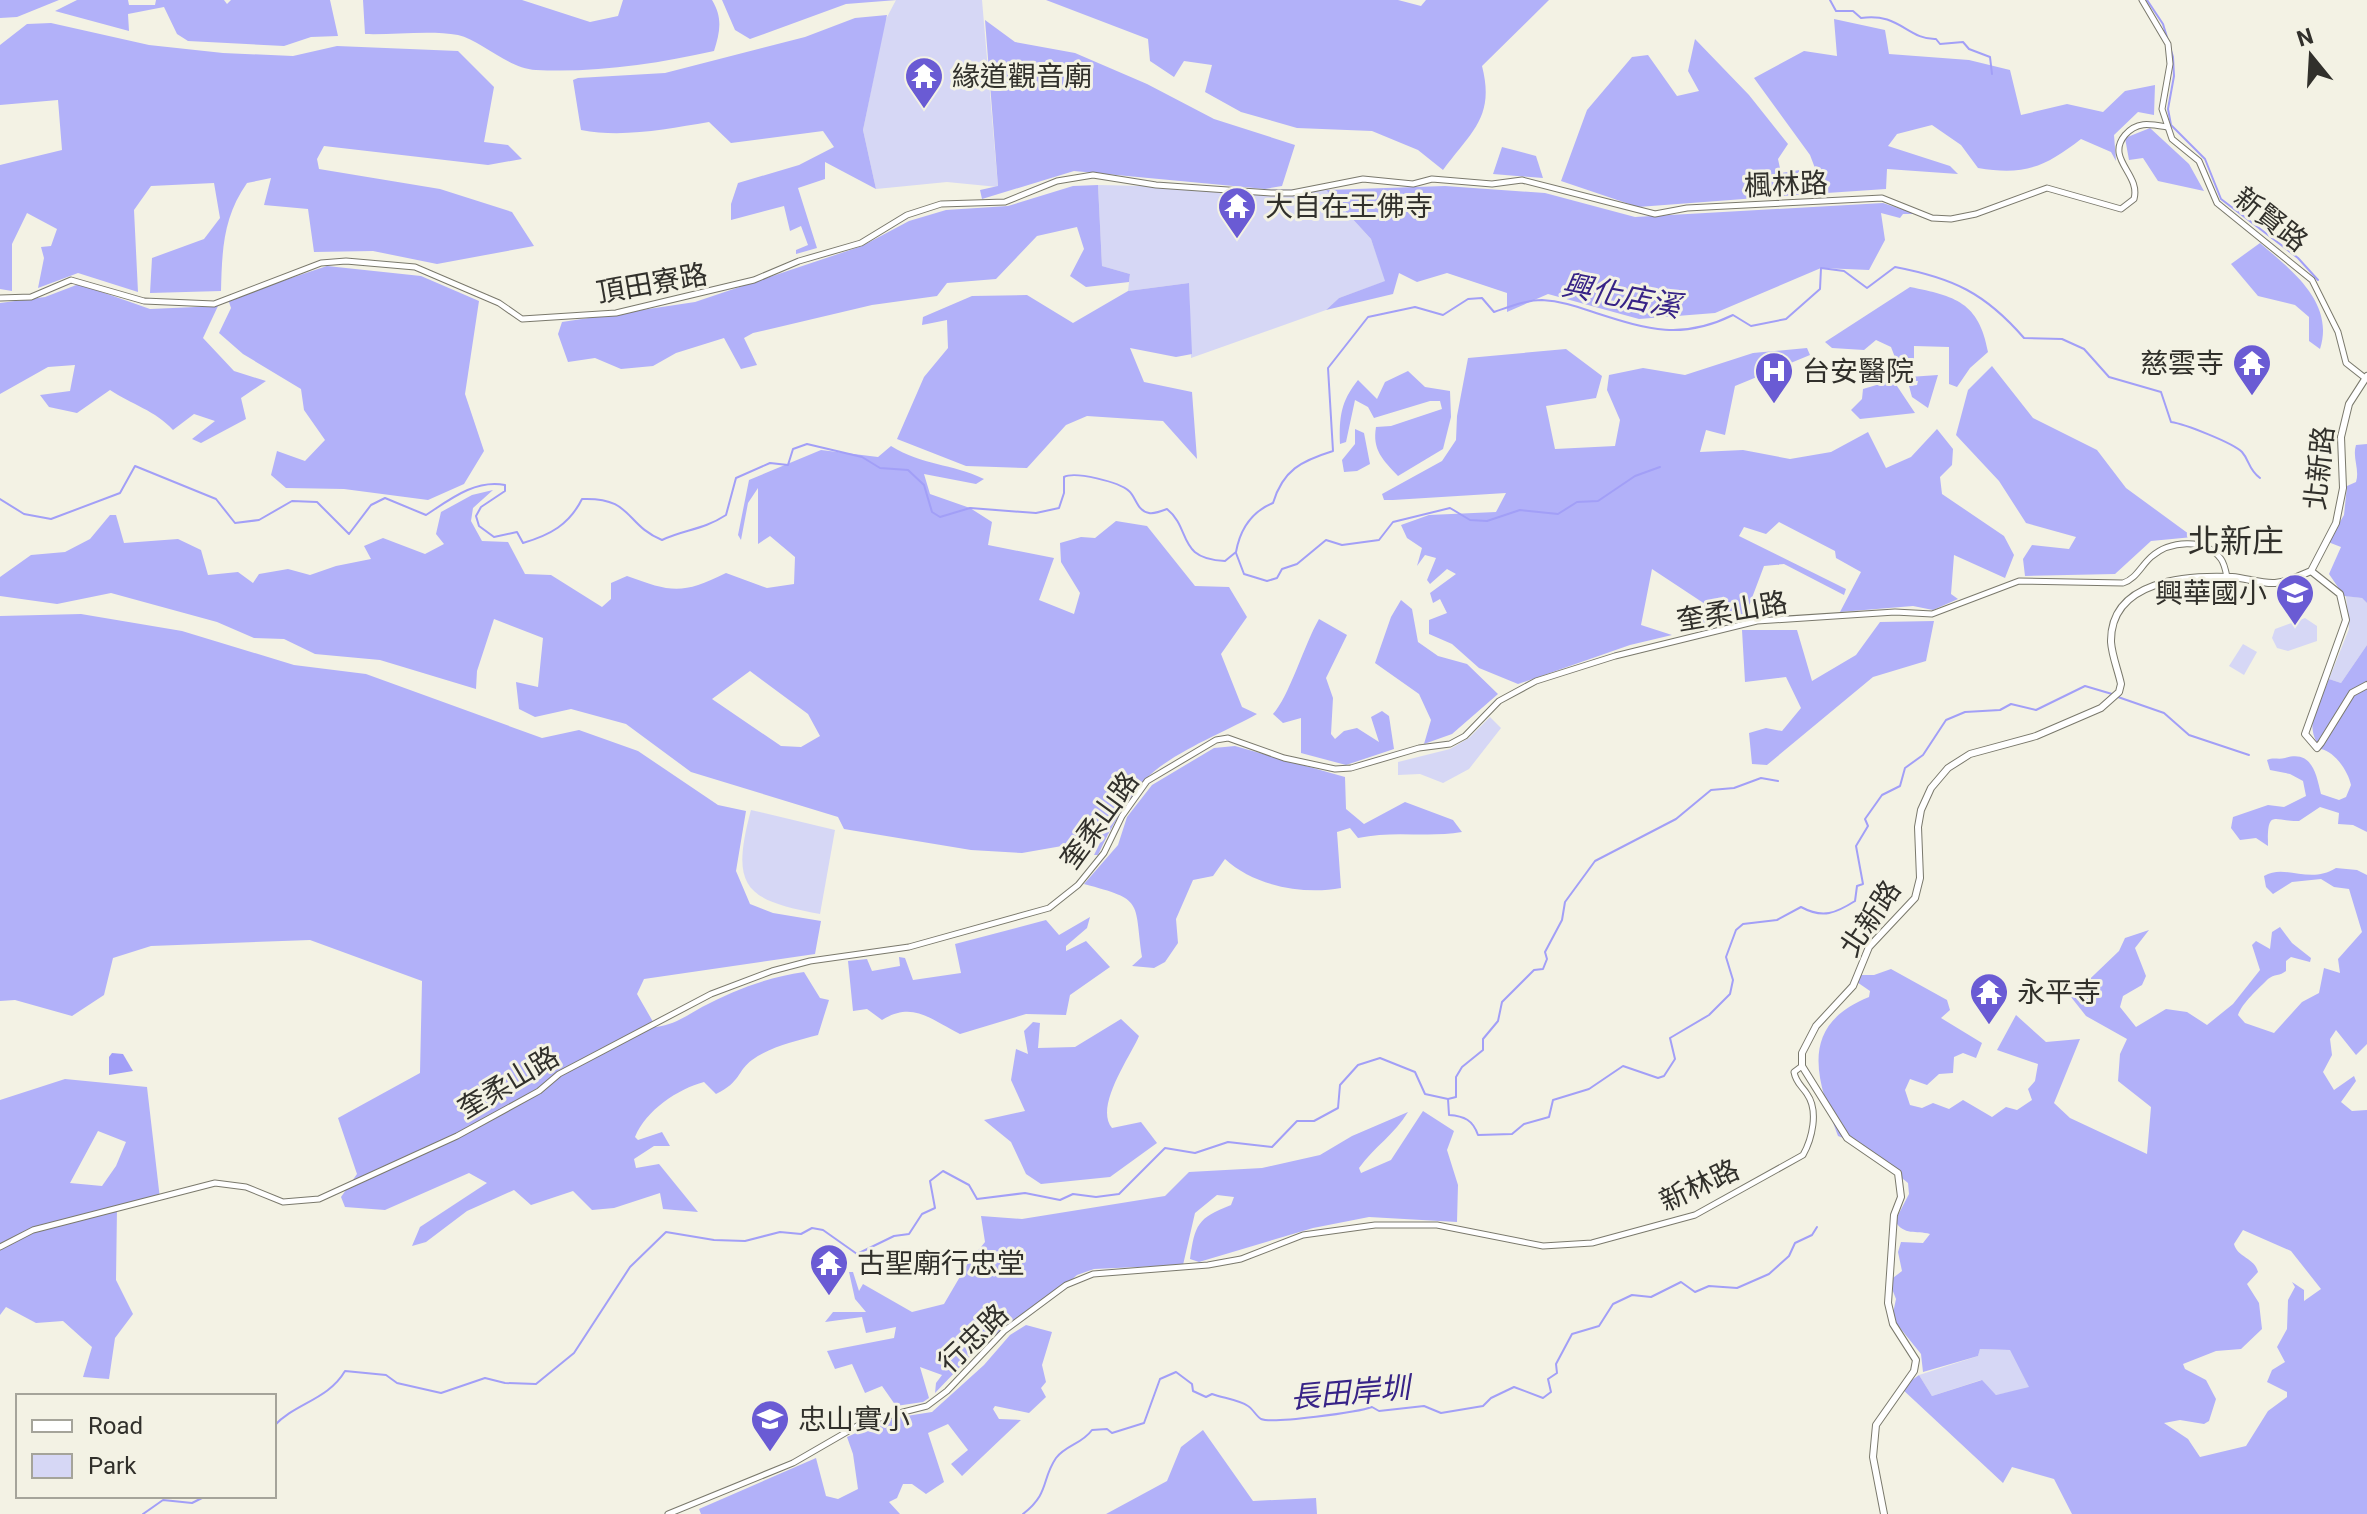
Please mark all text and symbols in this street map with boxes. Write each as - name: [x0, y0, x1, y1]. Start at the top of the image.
- north arrow: [2271, 16, 2351, 96]
- text: N: [2294, 23, 2316, 52]
- temple icon: 緣道觀音廟: [903, 55, 945, 110]
- place label: 緣道觀音廟: [952, 60, 1092, 93]
- street label: 楓林路: [1743, 167, 1829, 202]
- street label: 新賢路: [2227, 181, 2314, 258]
- temple icon: 大自在王佛寺: [1216, 185, 1258, 240]
- place label: 大自在王佛寺: [1265, 190, 1433, 223]
- street label: 頂田寮路: [594, 258, 710, 309]
- water label: 興化店溪: [1559, 267, 1687, 325]
- temple icon: 慈雲寺: [2231, 342, 2273, 397]
- place label: 慈雲寺: [2140, 347, 2224, 380]
- hospital icon: 台安醫院: [1753, 350, 1795, 405]
- place label: 台安醫院: [1802, 355, 1914, 388]
- street label: 北新路: [2299, 425, 2340, 512]
- district label: 北新庄: [2188, 522, 2284, 560]
- school or university icon: 興華國小: [2274, 572, 2316, 627]
- place label: 興華國小: [2155, 577, 2267, 610]
- street label: 奎柔山路: [1674, 586, 1790, 637]
- street label: 奎柔山路: [1053, 765, 1146, 875]
- street label: 北新路: [1833, 874, 1908, 962]
- temple icon: 永平寺: [1968, 971, 2010, 1026]
- place label: 永平寺: [2017, 976, 2101, 1009]
- street label: 奎柔山路: [452, 1039, 565, 1125]
- street label: 新林路: [1654, 1153, 1744, 1218]
- temple icon: 古聖廟行忠堂: [808, 1242, 850, 1297]
- place label: 古聖廟行忠堂: [857, 1247, 1025, 1280]
- street label: 行忠路: [932, 1297, 1015, 1379]
- water label: 長田岸圳: [1289, 1369, 1415, 1415]
- legend: [16, 1394, 276, 1498]
- school or university icon: 忠山實小: [749, 1398, 791, 1453]
- place label: 忠山實小: [798, 1403, 910, 1436]
- text: Road: [88, 1412, 143, 1440]
- text: Park: [88, 1452, 137, 1480]

